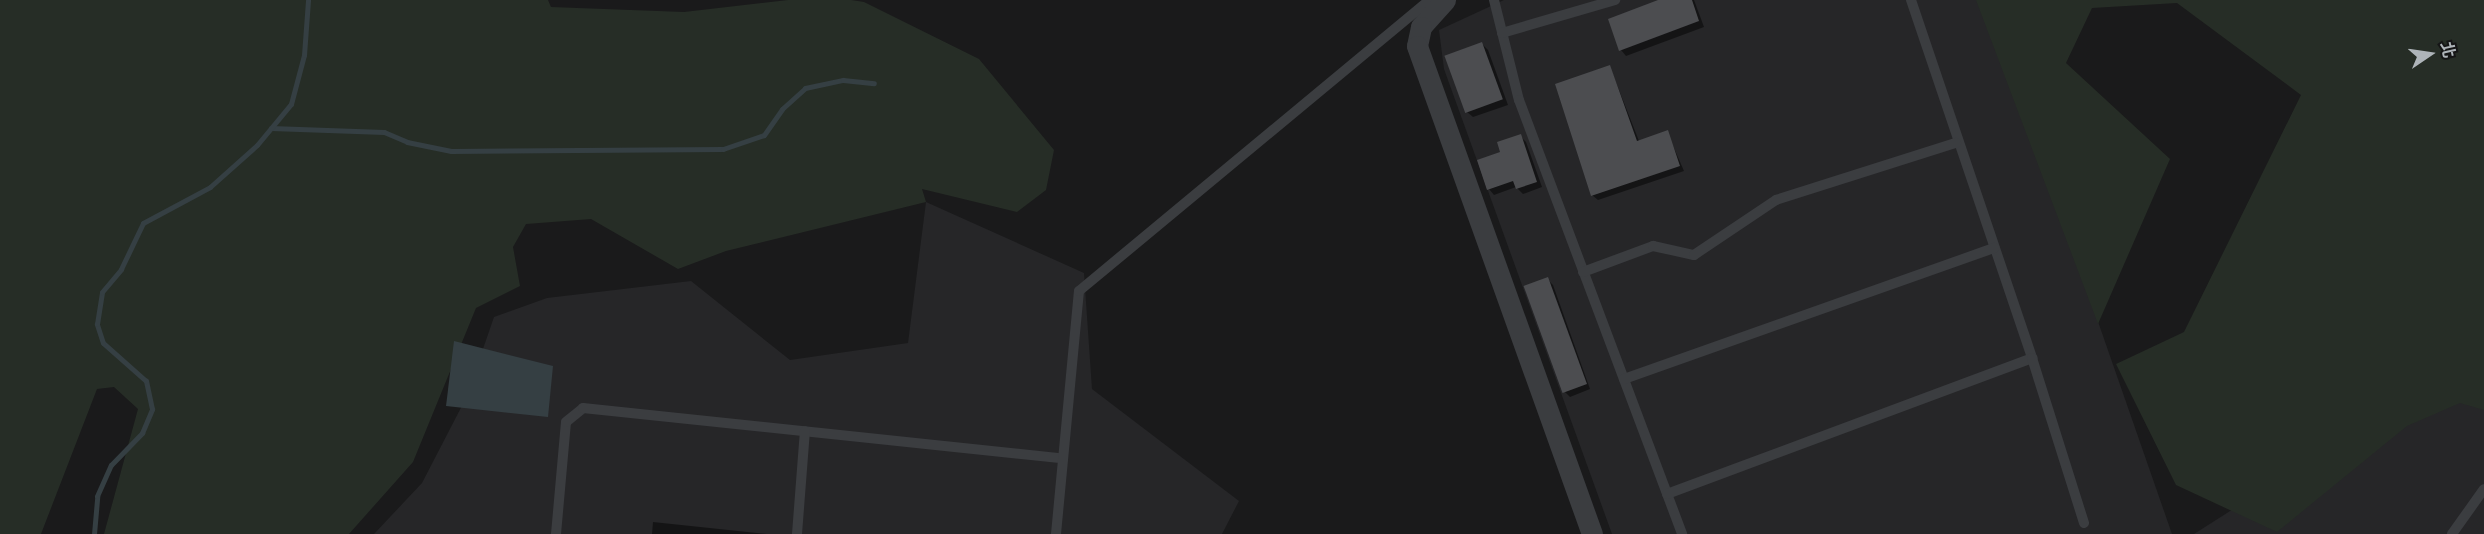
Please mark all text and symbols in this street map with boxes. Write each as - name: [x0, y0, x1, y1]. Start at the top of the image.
- north arrow: [2400, 24, 2460, 84]
- text: 北: [2435, 40, 2460, 60]

